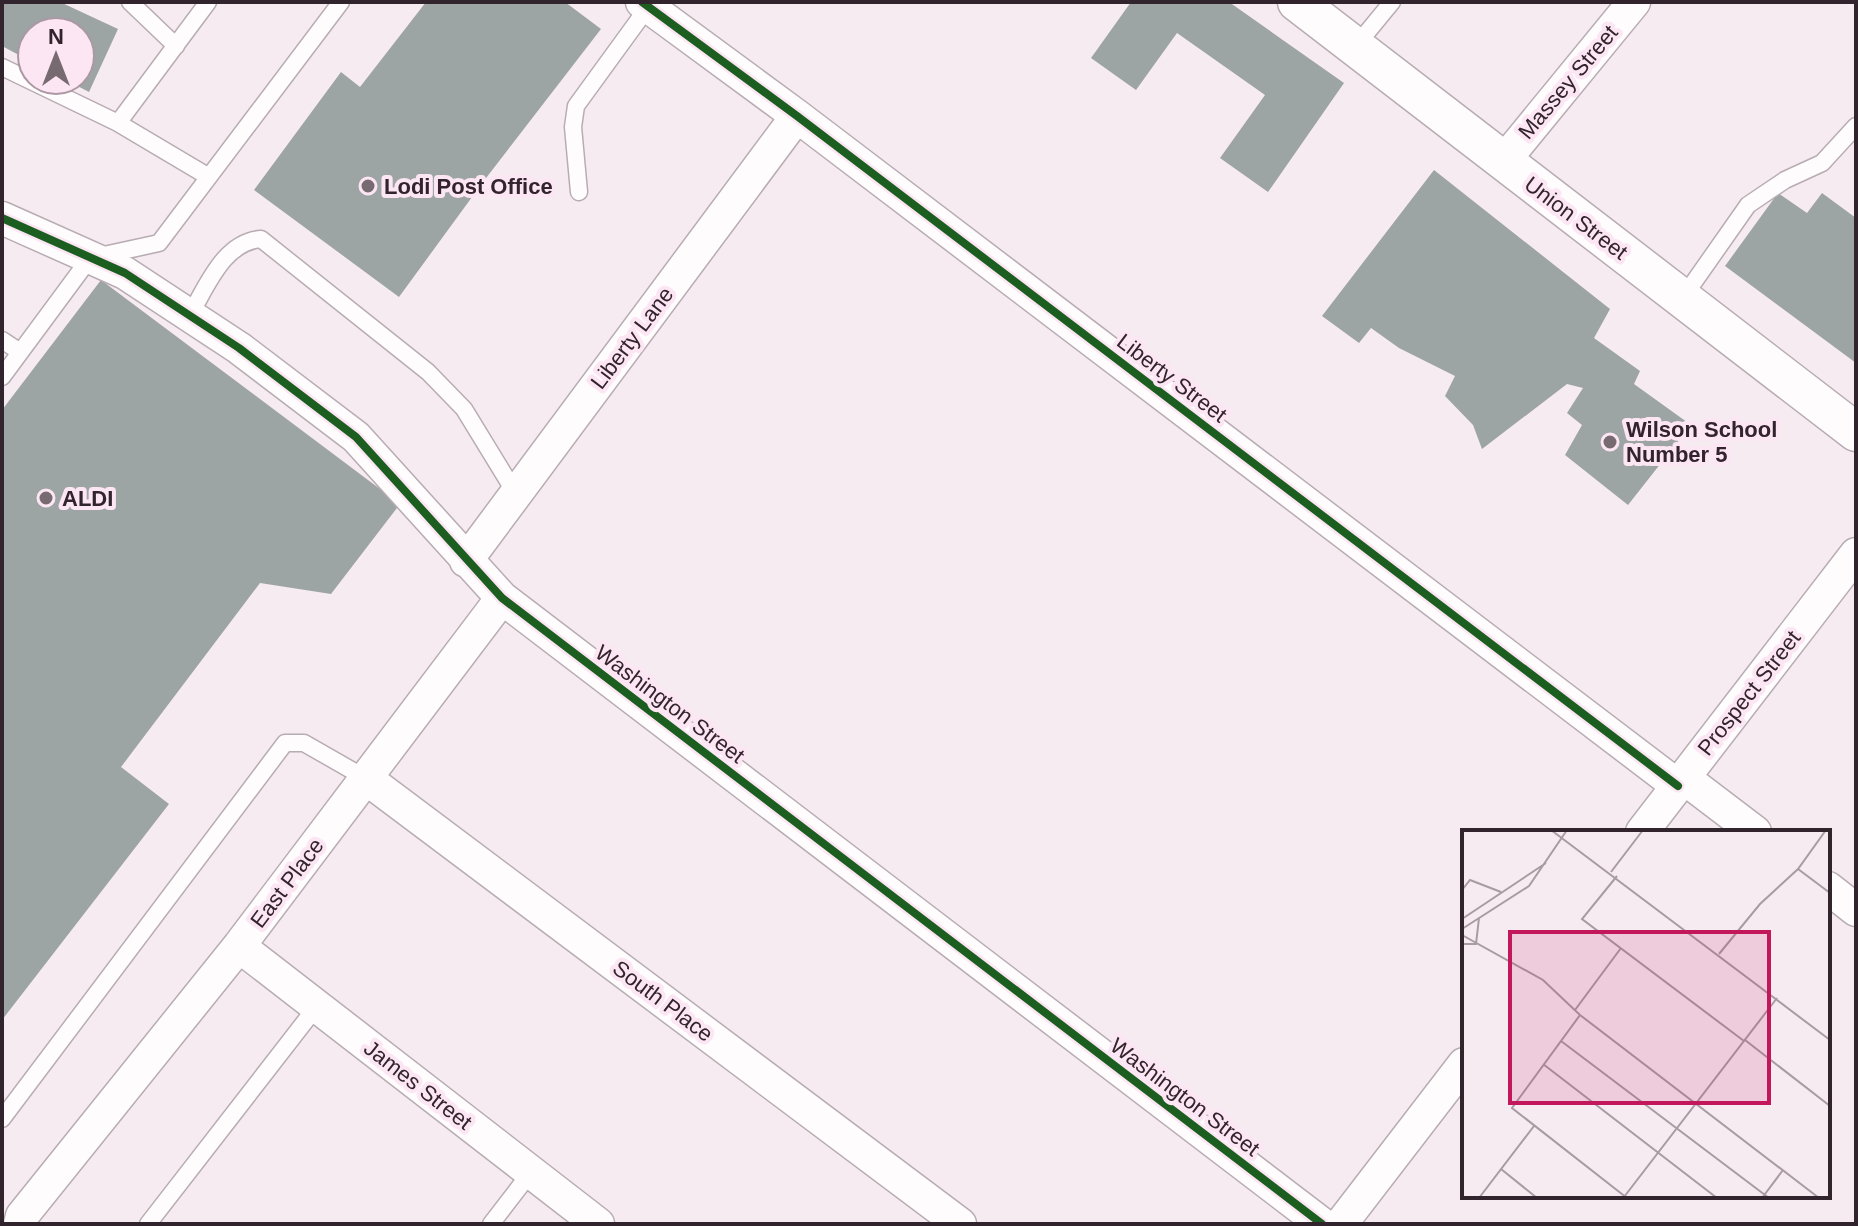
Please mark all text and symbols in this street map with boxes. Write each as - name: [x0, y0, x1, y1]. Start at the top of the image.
- north arrow: [16, 16, 96, 96]
- street label: Massey Street: [1513, 20, 1623, 144]
- text: N: [48, 24, 64, 49]
- street label: Union Street: [1520, 171, 1632, 265]
- place label: Lodi Post Office: [384, 174, 553, 199]
- marker: Lodi Post Office: [359, 177, 377, 195]
- street label: Liberty Lane: [586, 282, 678, 394]
- street label: Liberty Street: [1112, 329, 1232, 427]
- place label: Wilson School Number 5: [1626, 417, 1777, 467]
- marker: Wilson School Number 5: [1601, 433, 1619, 451]
- place label: ALDI: [62, 486, 113, 511]
- marker: ALDI: [37, 489, 55, 507]
- street label: Prospect Street: [1692, 626, 1806, 760]
- street label: Washington Street: [591, 640, 749, 768]
- inset map: [1462, 830, 1830, 1198]
- street label: East Place: [245, 833, 329, 933]
- street label: South Place: [608, 955, 718, 1047]
- street label: Washington Street: [1106, 1033, 1264, 1161]
- street label: James Street: [359, 1035, 477, 1135]

